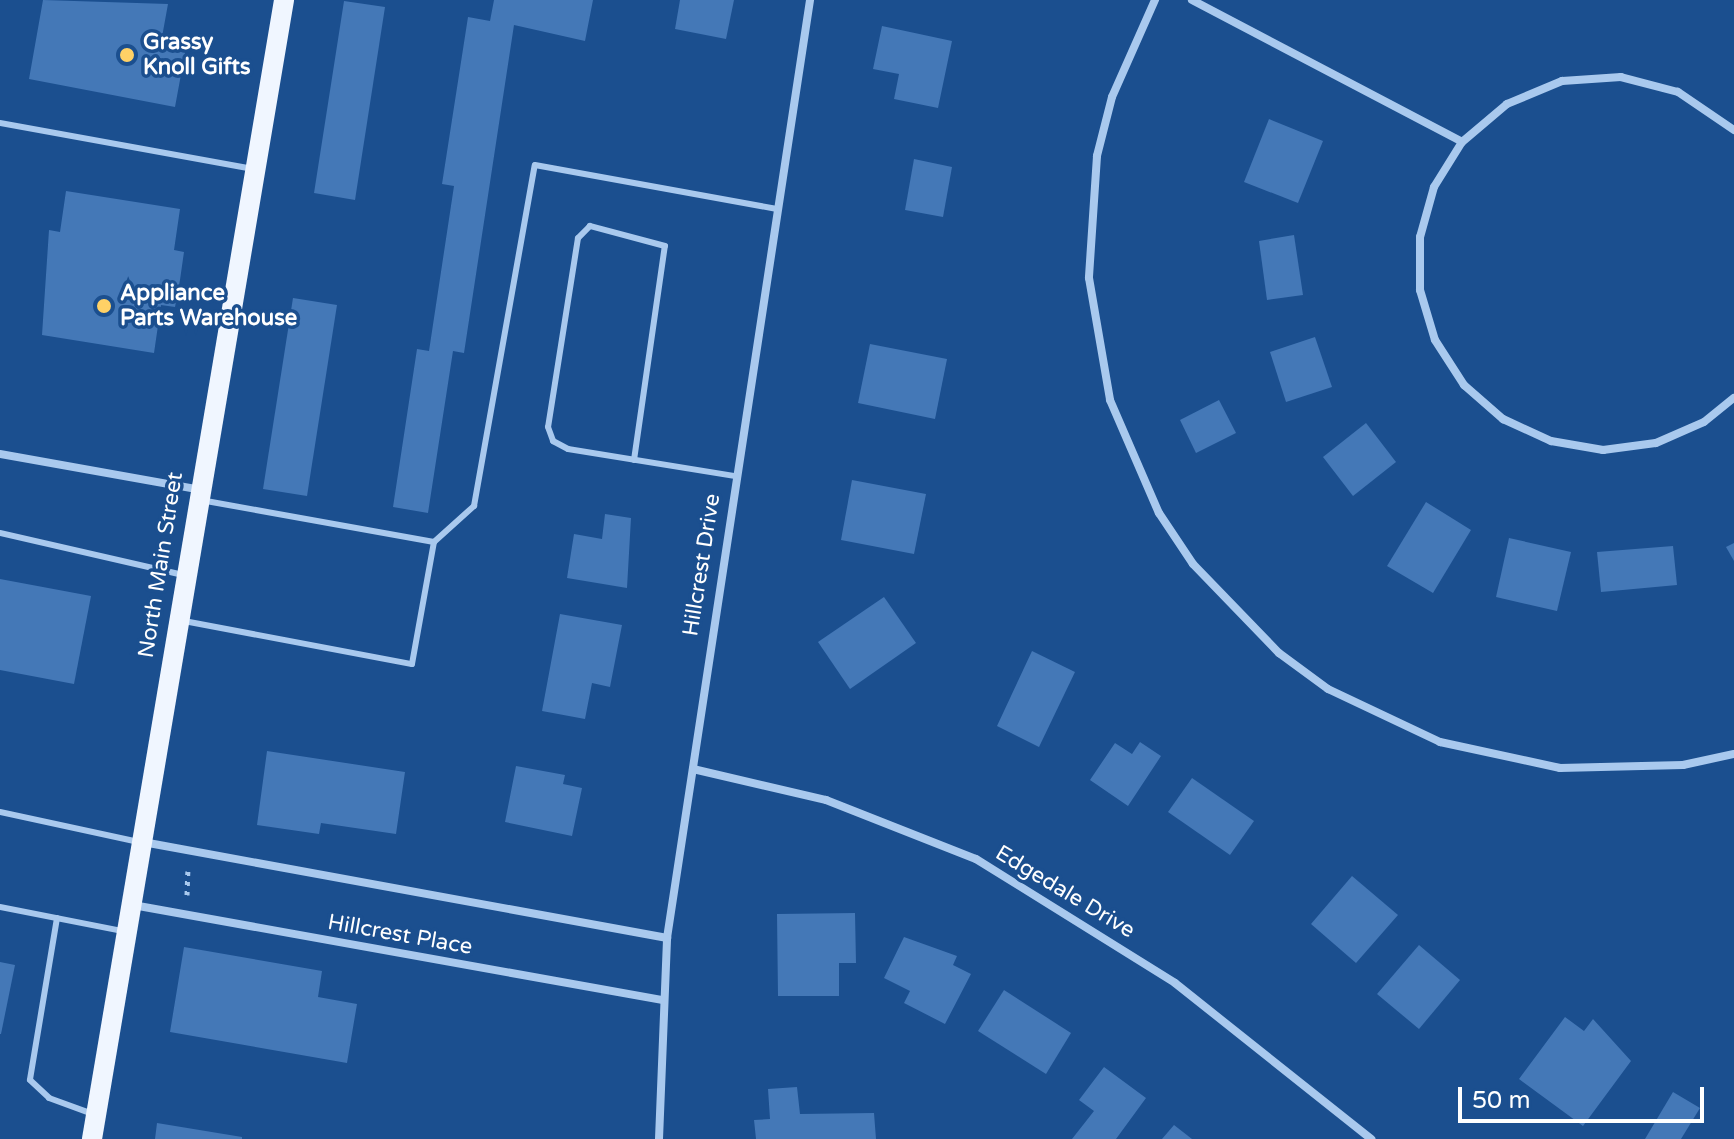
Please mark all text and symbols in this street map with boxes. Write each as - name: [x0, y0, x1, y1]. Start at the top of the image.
- place label: Grassy Knoll Gifts: [143, 29, 250, 80]
- marker: Grassy Knoll Gifts: [118, 46, 136, 64]
- place label: Appliance Parts Warehouse: [120, 280, 297, 332]
- marker: Appliance Parts Warehouse: [95, 297, 113, 315]
- street label: North Main Street: [133, 470, 189, 660]
- street label: Hillcrest Drive: [678, 492, 726, 638]
- street label: Edgedale Drive: [990, 840, 1140, 944]
- street label: Hillcrest Place: [326, 909, 474, 961]
- scale bar: [1462, 1071, 1708, 1121]
- text: 50 m: [1472, 1086, 1530, 1115]

